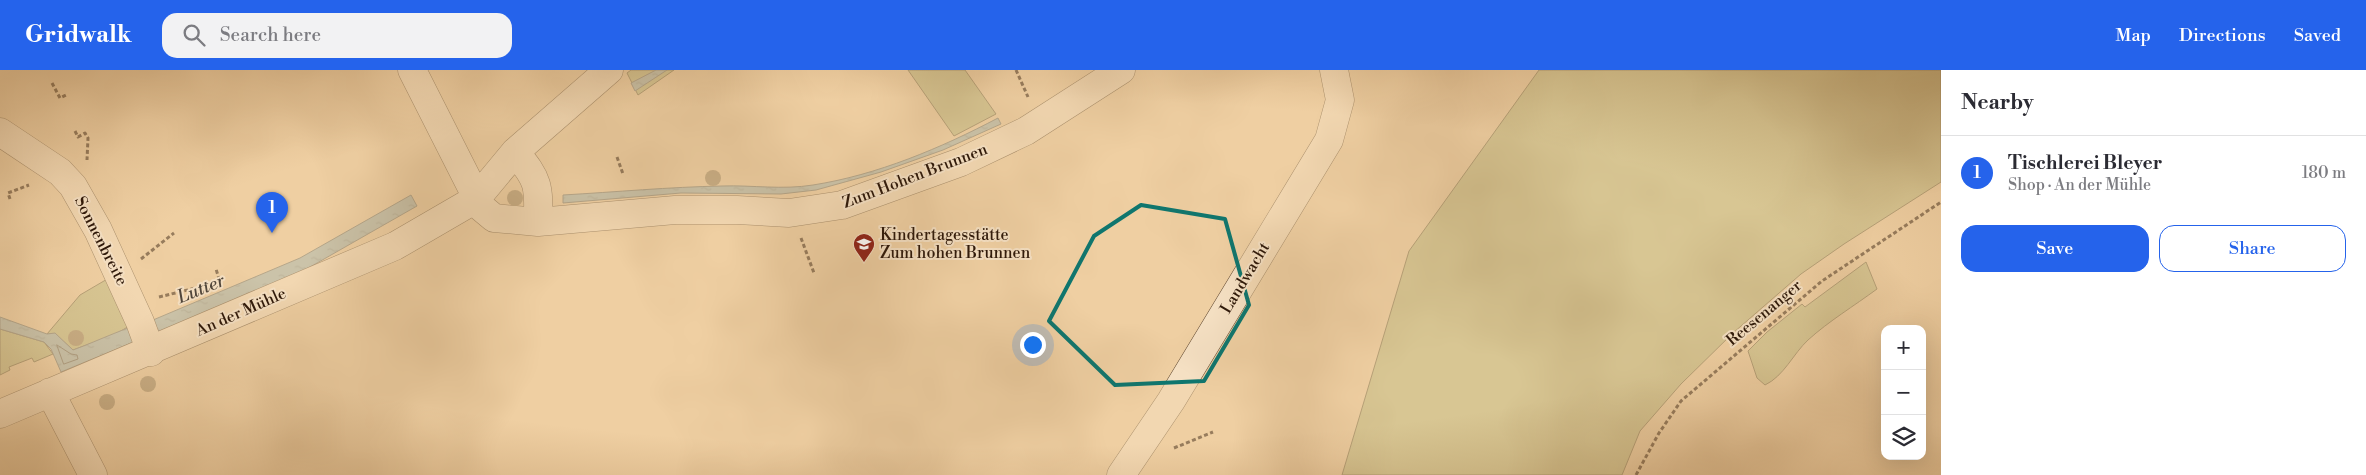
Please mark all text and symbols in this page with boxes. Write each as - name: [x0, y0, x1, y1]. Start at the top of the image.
- search box: [162, 13, 512, 58]
- text: Gridwalk: [25, 20, 132, 50]
- icon: search: [180, 21, 208, 49]
- text: Search here: [220, 23, 321, 47]
- text: Map: [2115, 24, 2151, 47]
- text: Directions: [2179, 24, 2266, 47]
- text: Saved: [2294, 24, 2341, 47]
- text: Nearby: [1961, 90, 2034, 116]
- street label: Zum Hohen Brunnen: [840, 139, 991, 213]
- text: Tischlerei Bleyer: [2008, 151, 2162, 175]
- text: 1: [1973, 163, 1981, 183]
- text: 180 m: [2302, 163, 2346, 183]
- text: Shop · An der Mühle: [2008, 175, 2151, 195]
- pin: 1: [256, 192, 288, 233]
- street label: Sonnenbreite: [70, 193, 132, 289]
- place label: Kindertagesstätte Zum hohen Brunnen: [880, 225, 1031, 263]
- button: Save: [1961, 225, 2149, 272]
- button: Share: [2159, 225, 2346, 272]
- school or university icon: Kindertagesstätte Zum hohen Brunnen: [852, 232, 876, 263]
- street label: Landwacht: [1216, 238, 1274, 317]
- water label: Lutter: [173, 269, 228, 309]
- street label: Reesenanger: [1722, 276, 1806, 350]
- street label: An der Mühle: [192, 283, 289, 341]
- map controls: [1881, 325, 1926, 460]
- button: +: [1881, 325, 1926, 370]
- your location: [1020, 332, 1046, 358]
- button: −: [1881, 370, 1926, 415]
- button: layers: [1881, 415, 1926, 460]

